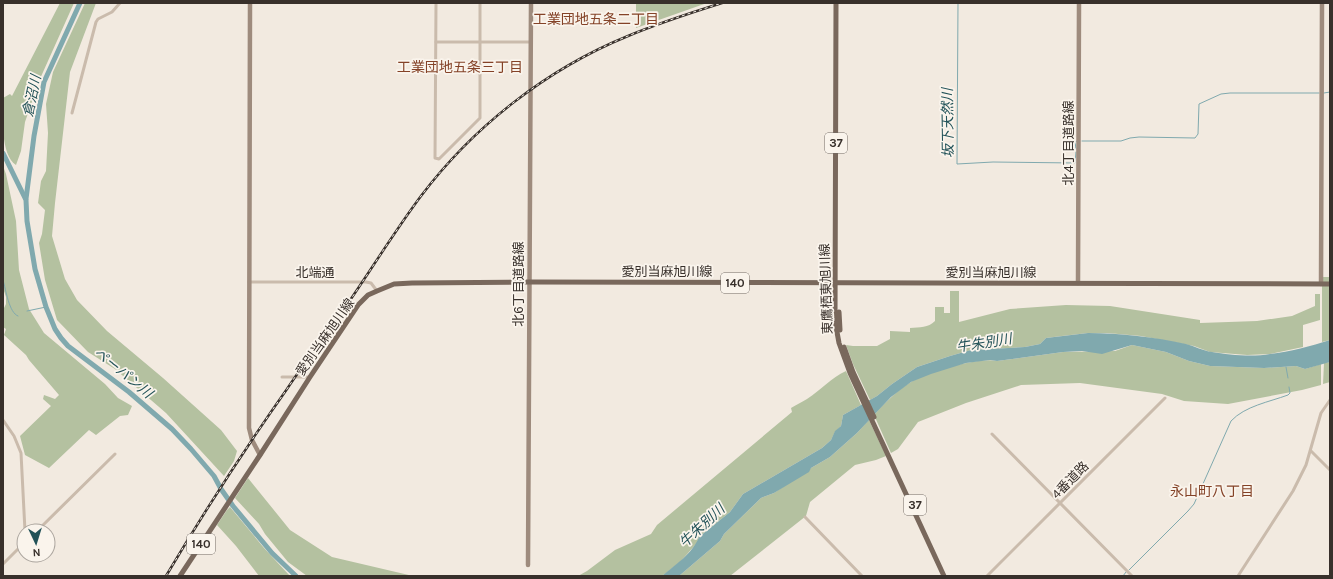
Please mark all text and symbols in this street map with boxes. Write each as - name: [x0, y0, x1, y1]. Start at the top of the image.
- district label: 工業団地五条二丁目: [533, 11, 659, 28]
- district label: 工業団地五条三丁目: [397, 59, 523, 76]
- water label: 倉沼川: [19, 72, 45, 118]
- water label: 坂下天然川: [939, 86, 957, 158]
- street label: 北4丁目道路線: [1061, 100, 1076, 186]
- road number: 37: [825, 133, 847, 153]
- street label: 北6丁目道路線: [511, 241, 526, 327]
- street label: 東鷹栖東旭川線: [817, 243, 835, 335]
- street label: 愛別当麻旭川線: [621, 264, 713, 279]
- street label: 北端通: [295, 265, 335, 280]
- street label: 愛別当麻旭川線: [945, 265, 1037, 280]
- road number: 140: [721, 273, 749, 293]
- street label: 愛別当麻旭川線: [293, 295, 357, 379]
- water label: 牛朱別川: [955, 330, 1015, 356]
- water label: ペーパン川: [90, 344, 157, 403]
- street label: 4番道路: [1048, 458, 1092, 502]
- district label: 永山町八丁目: [1170, 483, 1254, 500]
- road number: 37: [904, 495, 926, 515]
- water label: 牛朱別川: [676, 499, 730, 551]
- north arrow: [16, 523, 56, 563]
- road number: 140: [187, 534, 215, 554]
- text: N: [32, 546, 41, 559]

